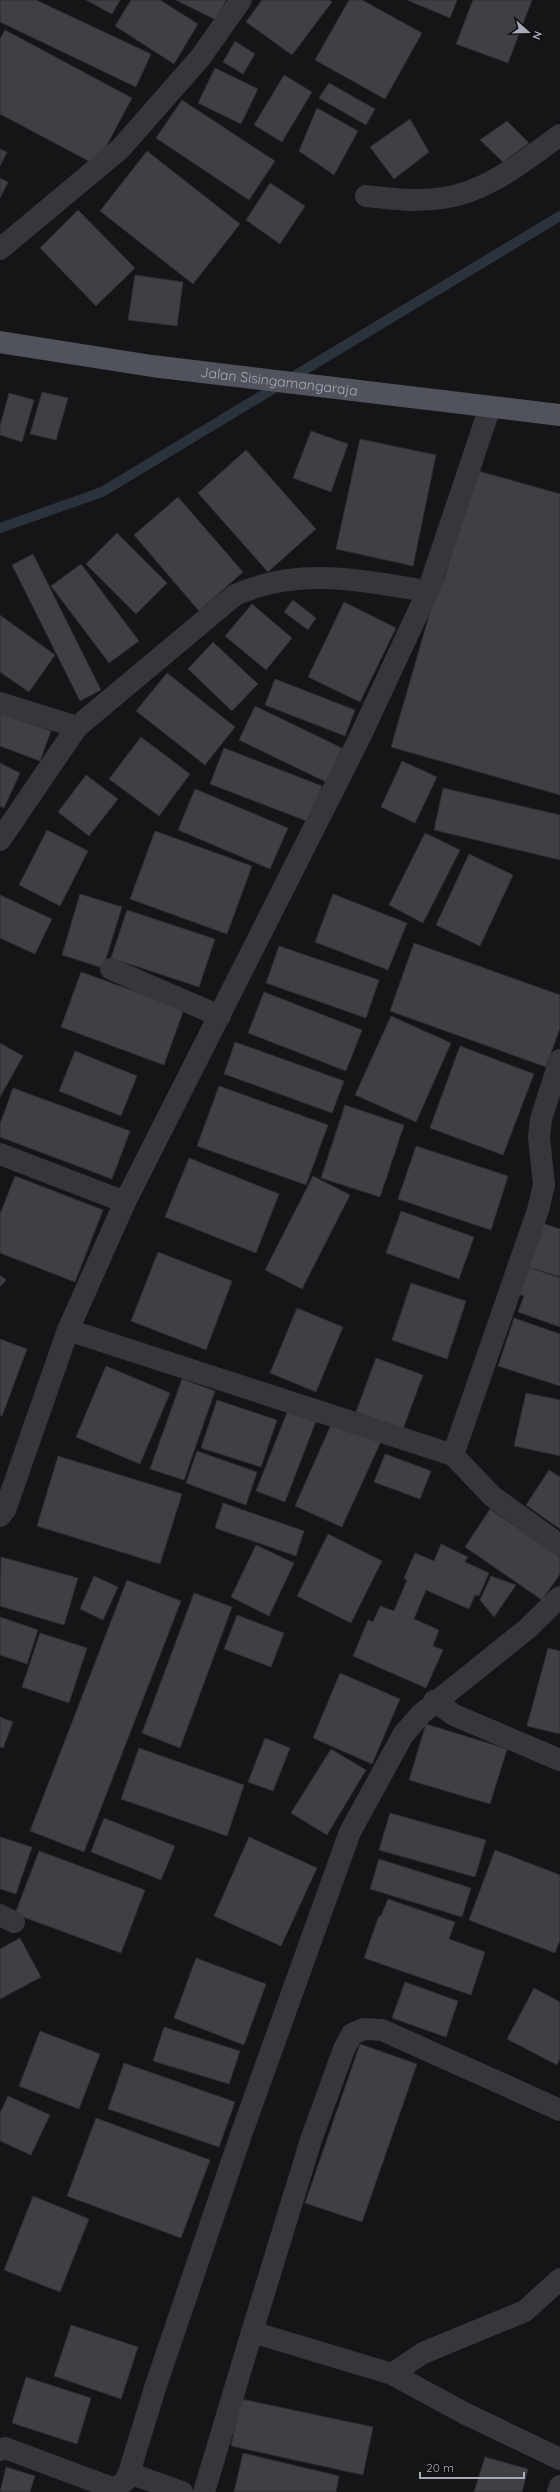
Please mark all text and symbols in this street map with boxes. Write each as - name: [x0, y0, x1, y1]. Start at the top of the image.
- north arrow: [508, 12, 548, 52]
- text: N: [529, 29, 545, 42]
- street label: Jalan Sisingamangaraja: [200, 363, 359, 400]
- scale bar: [420, 2454, 524, 2480]
- text: 20 m: [426, 2460, 454, 2475]

